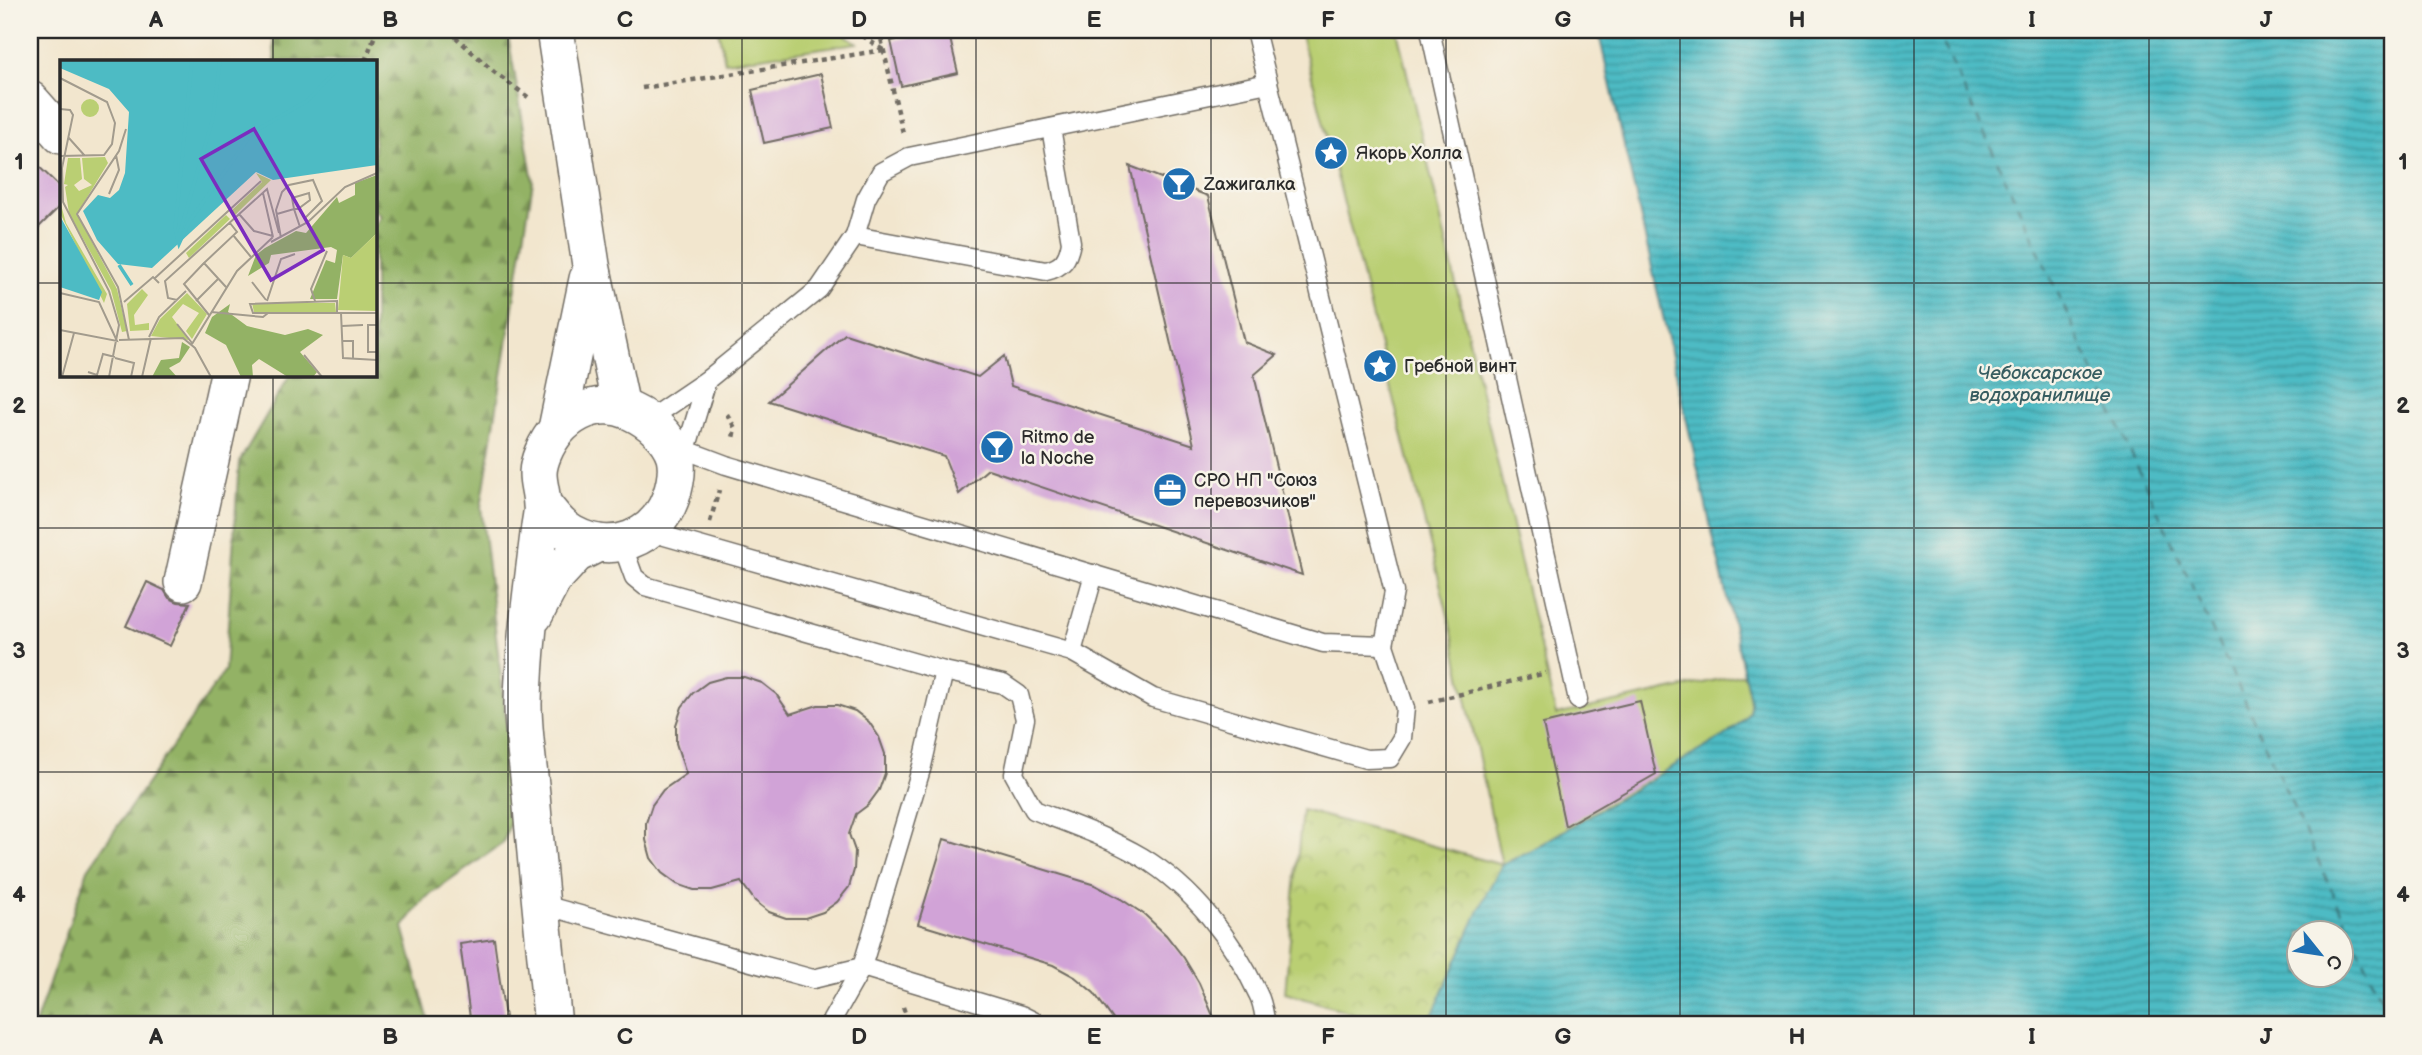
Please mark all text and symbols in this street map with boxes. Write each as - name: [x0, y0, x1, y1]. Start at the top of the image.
- text: A: [148, 6, 164, 34]
- text: B: [382, 6, 398, 34]
- text: C: [617, 6, 633, 34]
- text: D: [851, 6, 867, 34]
- text: E: [1087, 6, 1102, 34]
- text: F: [1321, 6, 1335, 34]
- text: G: [1555, 6, 1572, 34]
- text: H: [1788, 6, 1806, 34]
- text: I: [2028, 6, 2036, 34]
- text: J: [2260, 6, 2273, 34]
- inset map: [60, 60, 376, 376]
- place icon: Якорь Холла: [1312, 134, 1350, 172]
- place label: Якорь Холла: [1356, 143, 1463, 164]
- text: 1: [14, 148, 24, 176]
- text: 1: [2398, 148, 2408, 176]
- bar icon: Zажигалка: [1160, 165, 1198, 203]
- place label: Zажигалка: [1203, 174, 1296, 195]
- place icon: Гребной винт: [1361, 347, 1399, 385]
- place label: Гребной винт: [1404, 356, 1517, 377]
- water label: Чебоксарское водохранилище: [1970, 362, 2111, 407]
- text: 2: [12, 392, 26, 420]
- text: 2: [2396, 392, 2410, 420]
- place label: Ritmo de la Noche: [1021, 427, 1095, 469]
- bar icon: Ritmo de la Noche: [978, 428, 1016, 466]
- place label: СРО НП "Союз перевозчиков": [1194, 470, 1318, 512]
- office icon: СРО НП "Союз перевозчиков": [1151, 471, 1189, 509]
- text: 3: [12, 637, 26, 665]
- text: 3: [2396, 637, 2410, 665]
- text: 4: [12, 881, 26, 909]
- text: 4: [2396, 881, 2410, 909]
- north arrow: [2286, 918, 2356, 988]
- text: С: [2320, 950, 2347, 973]
- text: A: [148, 1023, 164, 1051]
- text: B: [382, 1023, 398, 1051]
- text: C: [617, 1023, 633, 1051]
- text: D: [851, 1023, 867, 1051]
- text: E: [1087, 1023, 1102, 1051]
- text: F: [1321, 1023, 1335, 1051]
- text: G: [1555, 1023, 1572, 1051]
- text: H: [1788, 1023, 1806, 1051]
- text: I: [2028, 1023, 2036, 1051]
- text: J: [2260, 1023, 2273, 1051]

